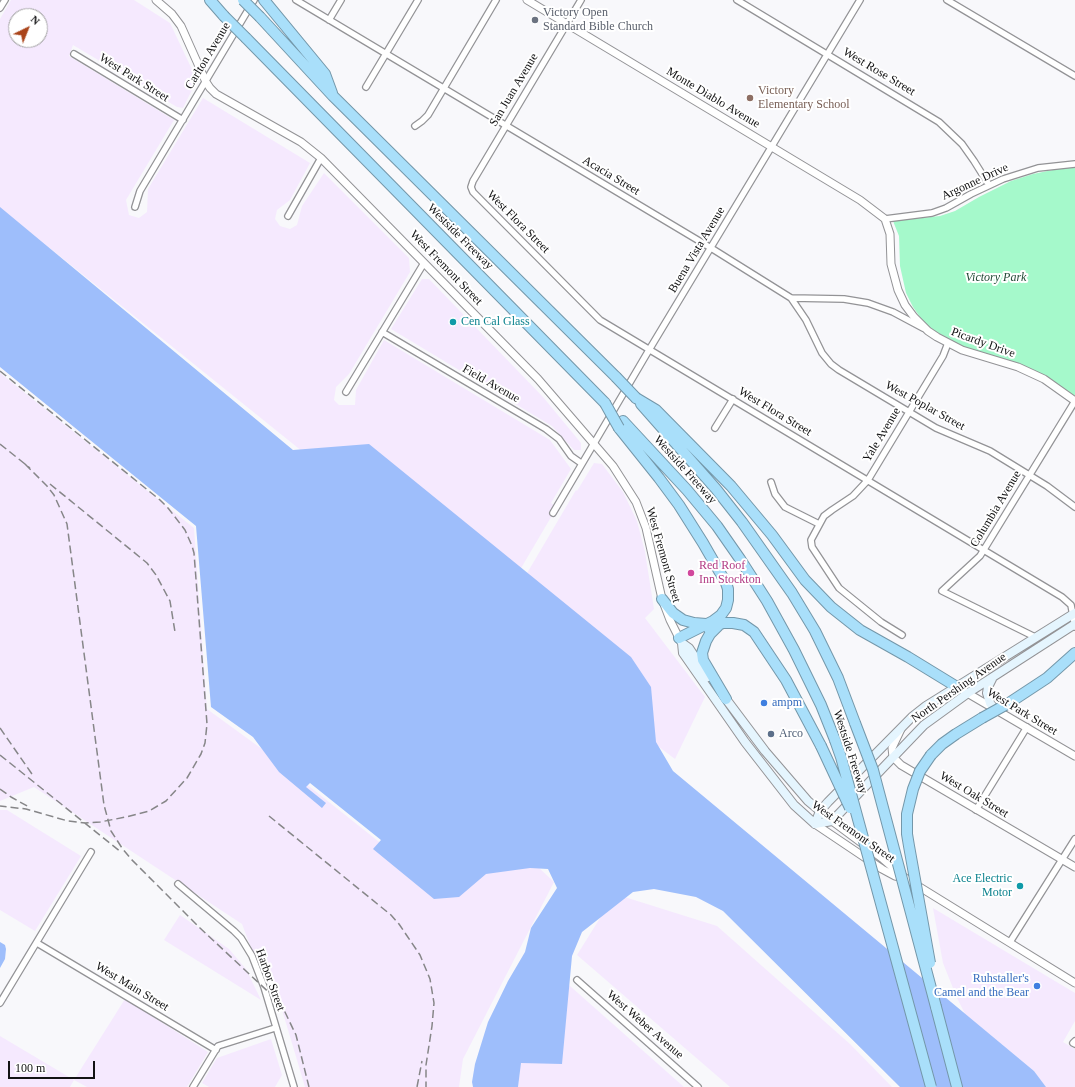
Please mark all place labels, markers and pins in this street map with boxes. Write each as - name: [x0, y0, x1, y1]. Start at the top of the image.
- place label: Victory Open Standard Bible Church: [543, 6, 653, 34]
- marker: Victory Open Standard Bible Church: [530, 15, 540, 25]
- place label: Victory Elementary School: [758, 84, 850, 112]
- marker: Victory Elementary School: [745, 93, 755, 103]
- place label: Cen Cal Glass: [461, 315, 530, 329]
- marker: Cen Cal Glass: [448, 317, 458, 327]
- place label: Red Roof Inn Stockton: [699, 559, 761, 587]
- marker: Red Roof Inn Stockton: [686, 568, 696, 578]
- place label: ampm: [772, 696, 802, 710]
- marker: ampm: [759, 698, 769, 708]
- place label: Arco: [779, 727, 803, 741]
- marker: Arco: [766, 729, 776, 739]
- place label: Ace Electric Motor: [952, 872, 1012, 900]
- marker: Ace Electric Motor: [1015, 881, 1025, 891]
- place label: Ruhstaller's Camel and the Bear: [934, 972, 1029, 1000]
- marker: Ruhstaller's Camel and the Bear: [1032, 981, 1042, 991]

